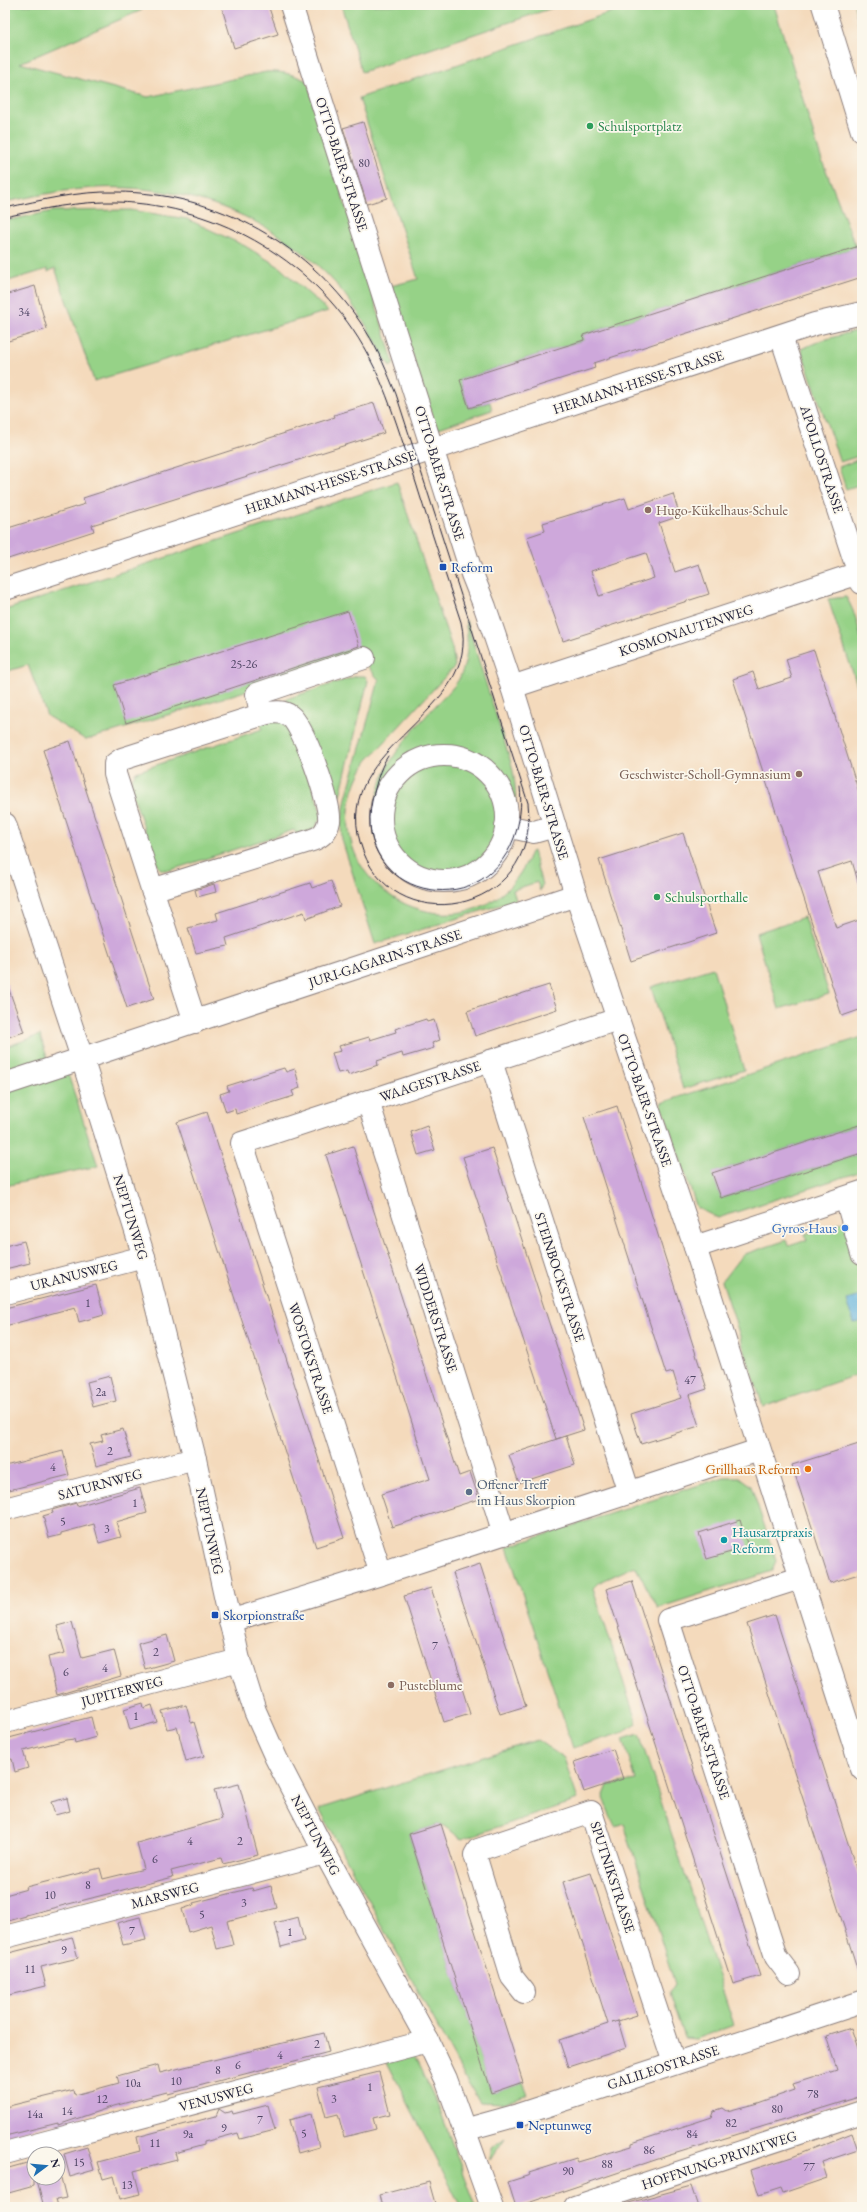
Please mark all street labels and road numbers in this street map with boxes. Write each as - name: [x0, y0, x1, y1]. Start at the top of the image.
- street label: OTTO-BAER-STRASSE: [312, 95, 372, 233]
- street label: HERMANN-HESSE-STRASSE: [550, 346, 726, 418]
- street label: APOLLOSTRASSE: [796, 402, 848, 515]
- street label: OTTO-BAER-STRASSE: [411, 403, 469, 543]
- street label: HERMANN-HESSE-STRASSE: [242, 446, 418, 518]
- street label: KOSMONAUTENWEG: [616, 600, 756, 660]
- street label: OTTO-BAER-STRASSE: [515, 722, 573, 862]
- street label: JURI-GAGARIN-STRASSE: [305, 925, 464, 992]
- street label: OTTO-BAER-STRASSE: [614, 1031, 676, 1169]
- street label: WAAGESTRASSE: [377, 1056, 483, 1106]
- street label: NEPTUNWEG: [109, 1172, 153, 1262]
- street label: STEINBOCKSTRASSE: [531, 1210, 589, 1344]
- street label: URANUSWEG: [28, 1255, 120, 1295]
- street label: WIDDERSTRASSE: [410, 1261, 462, 1375]
- street label: WOSTOKSTRASSE: [285, 1300, 337, 1416]
- street label: SATURNWEG: [56, 1464, 144, 1504]
- street label: NEPTUNWEG: [192, 1486, 228, 1576]
- street label: OTTO-BAER-STRASSE: [674, 1663, 734, 1801]
- street label: JUPITERWEG: [78, 1671, 165, 1711]
- street label: NEPTUNWEG: [287, 1792, 345, 1878]
- street label: SPUTNIKSTRASSE: [586, 1819, 640, 1935]
- street label: MARSWEG: [129, 1877, 201, 1913]
- street label: GALILEOSTRASSE: [605, 2040, 721, 2094]
- street label: VENUSWEG: [177, 2078, 255, 2116]
- street label: HOFFNUNG-PRIVATWEG: [639, 2126, 799, 2194]

